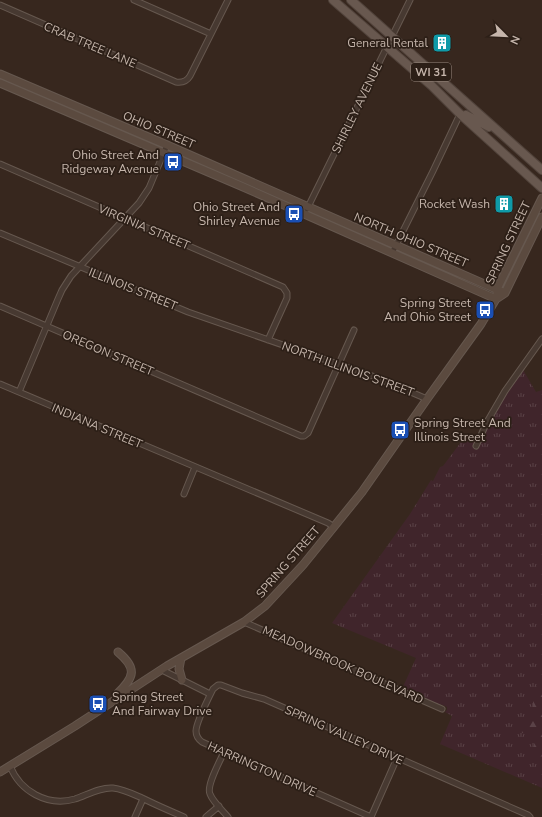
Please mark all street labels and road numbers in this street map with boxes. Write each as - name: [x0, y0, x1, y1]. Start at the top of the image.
- street label: CRAB TREE LANE: [41, 18, 139, 72]
- street label: SHIRLEY AVENUE: [328, 60, 386, 156]
- road number: WI 31: [411, 63, 451, 81]
- street label: OHIO STREET: [120, 108, 198, 153]
- street label: SPRING STREET: [482, 198, 535, 287]
- street label: VIRGINIA STREET: [95, 200, 193, 254]
- street label: NORTH OHIO STREET: [351, 209, 471, 272]
- street label: ILLINOIS STREET: [86, 264, 180, 314]
- street label: OREGON STREET: [60, 327, 157, 380]
- street label: NORTH ILLINOIS STREET: [280, 338, 417, 401]
- street label: INDIANA STREET: [49, 400, 145, 453]
- street label: SPRING STREET: [252, 522, 324, 601]
- street label: MEADOWBROOK BOULEVARD: [260, 622, 426, 708]
- street label: SPRING VALLEY DRIVE: [282, 702, 406, 768]
- street label: HARRINGTON DRIVE: [205, 738, 319, 800]

